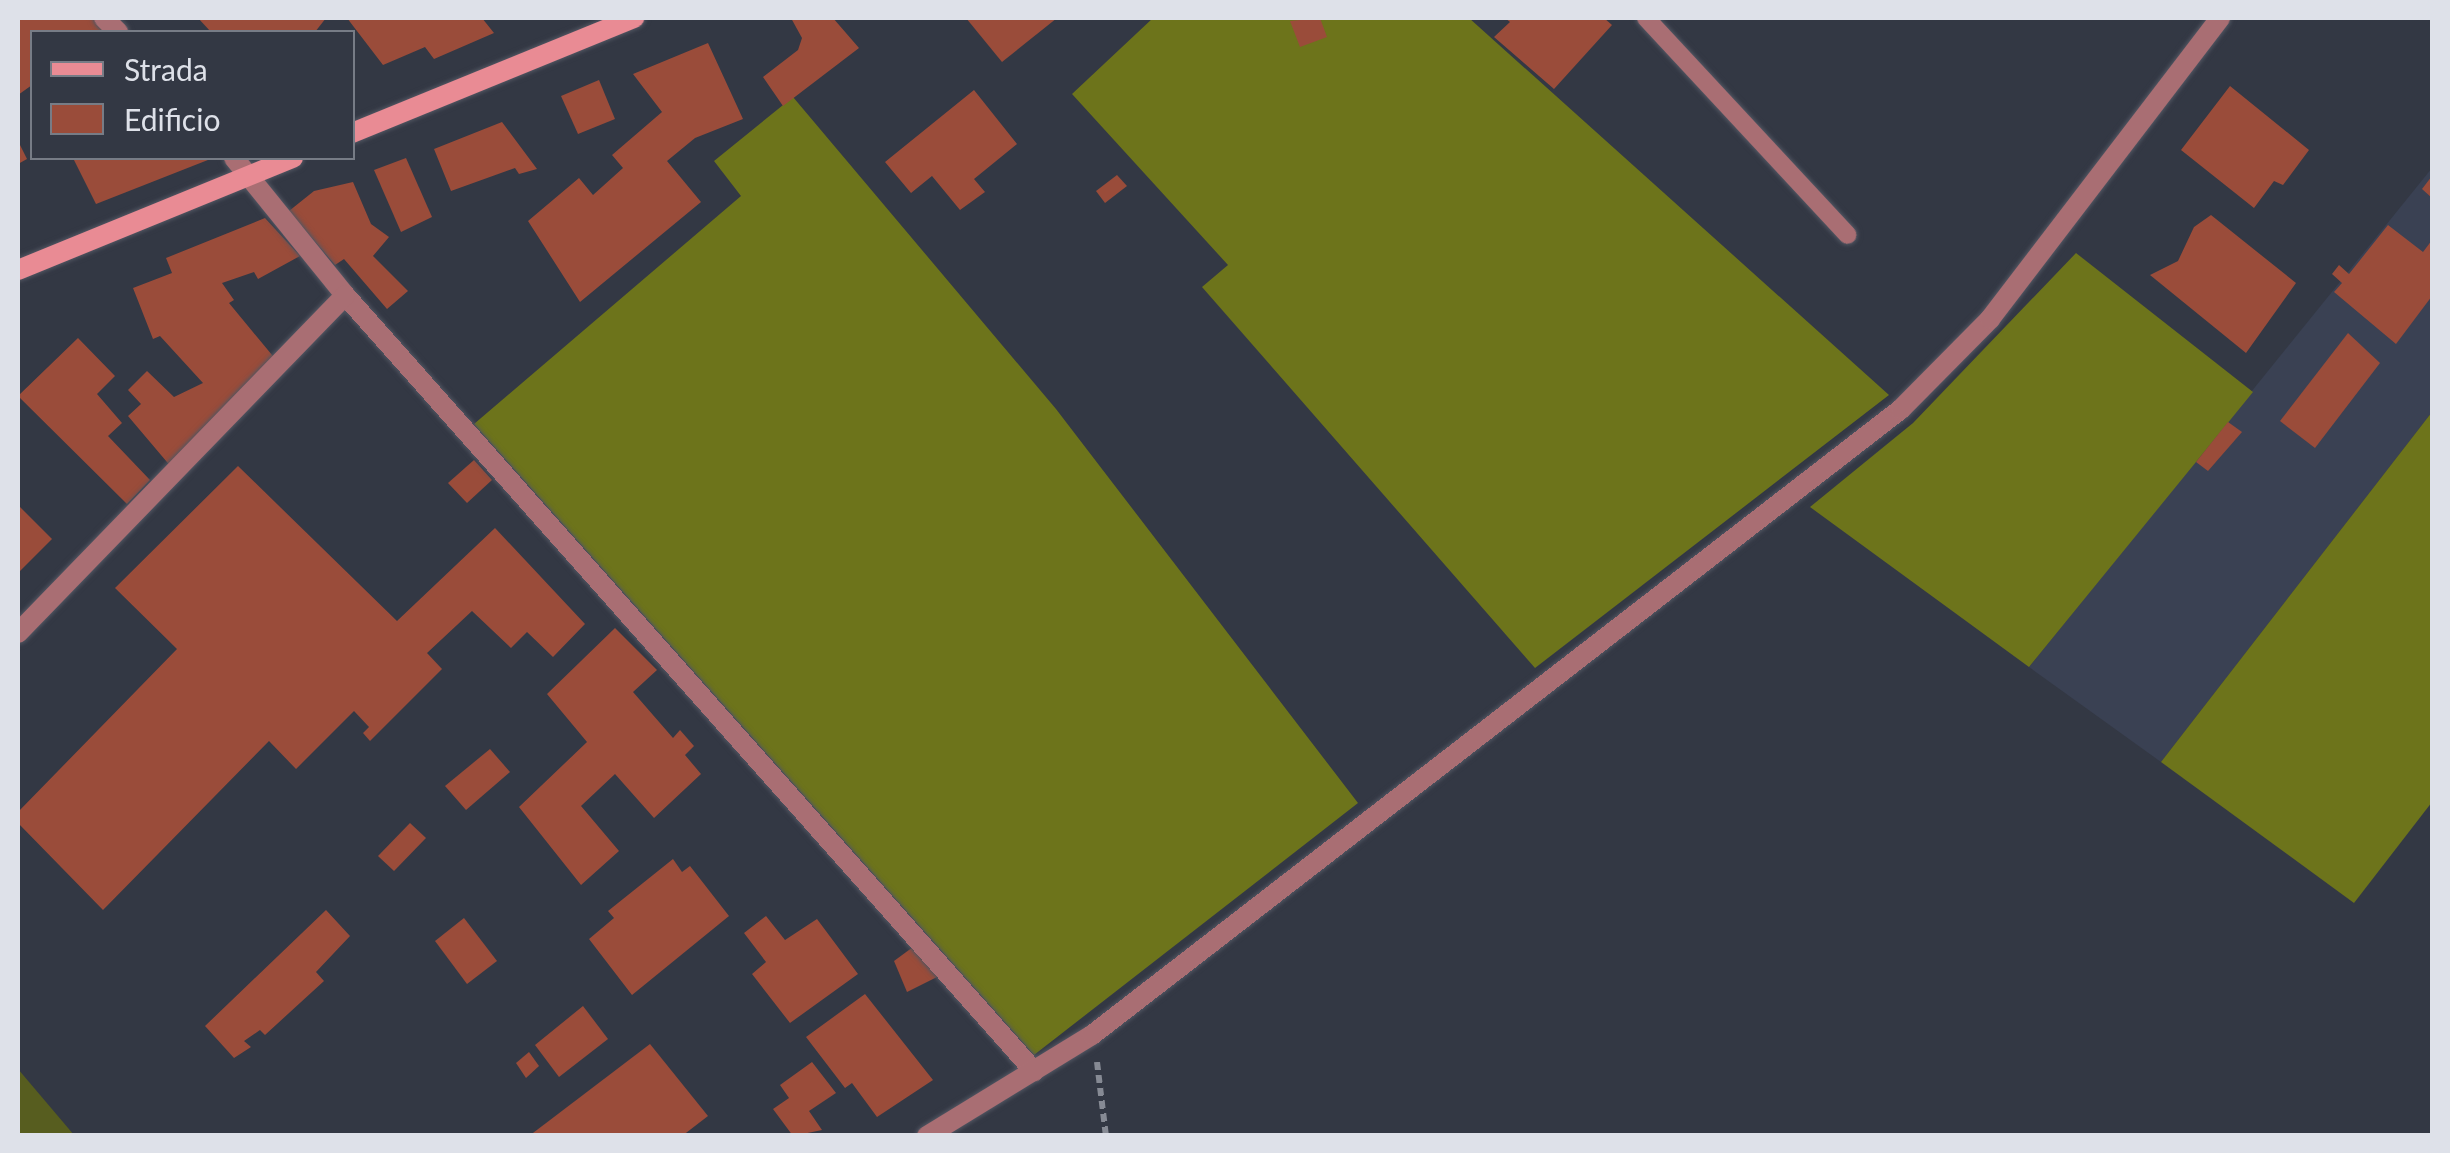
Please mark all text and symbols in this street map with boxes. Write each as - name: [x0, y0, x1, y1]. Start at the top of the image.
- legend: [30, 30, 355, 160]
- text: Strada: [124, 51, 208, 87]
- text: Edificio: [124, 101, 220, 137]

